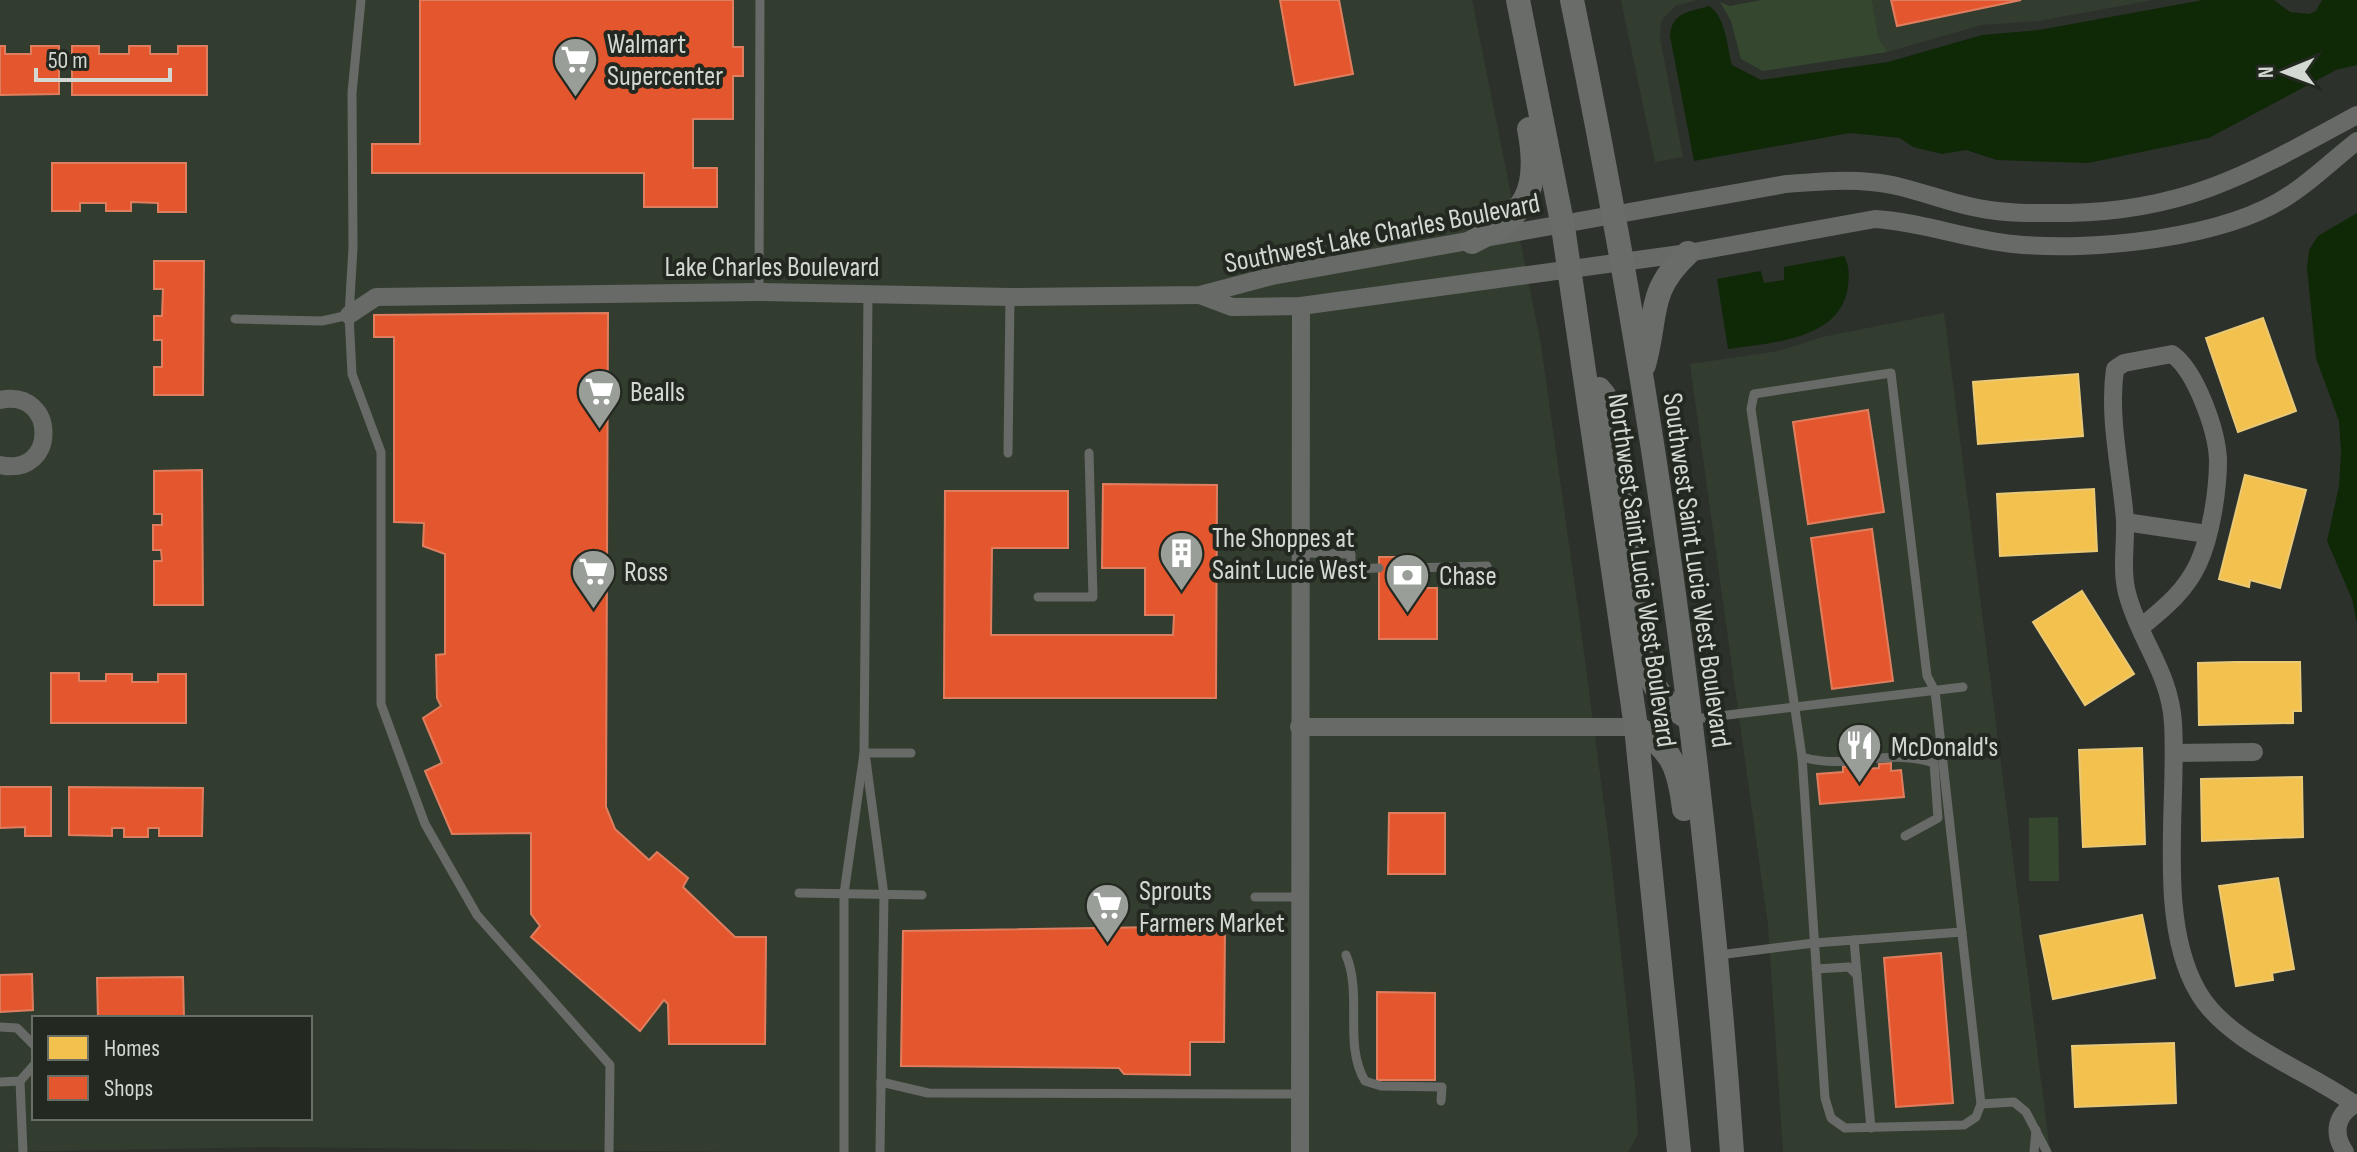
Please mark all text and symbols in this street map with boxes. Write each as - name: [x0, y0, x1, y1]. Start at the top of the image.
- place label: Walmart Supercenter: [607, 28, 723, 93]
- scale bar: [36, 32, 170, 82]
- north arrow: [2245, 32, 2325, 112]
- supermarket icon: Walmart Supercenter: [552, 35, 600, 98]
- text: 50 m: [48, 46, 88, 75]
- text: N: [2253, 66, 2280, 78]
- street label: Southwest Lake Charles Boulevard: [1222, 187, 1543, 280]
- street label: Lake Charles Boulevard: [665, 251, 879, 284]
- supermarket icon: Bealls: [575, 367, 623, 430]
- place label: Bealls: [630, 376, 685, 409]
- street label: Northwest Saint Lucie West Boulevard: [1600, 391, 1683, 749]
- street label: Southwest Saint Lucie West Boulevard: [1655, 391, 1738, 750]
- place label: The Shoppes at Saint Lucie West: [1212, 522, 1367, 587]
- building icon: The Shoppes at Saint Lucie West: [1157, 529, 1205, 592]
- supermarket icon: Ross: [569, 547, 617, 610]
- bank icon: Chase: [1384, 551, 1432, 614]
- place label: Ross: [624, 556, 668, 589]
- place label: Chase: [1439, 560, 1497, 593]
- restaurant icon: McDonald's: [1836, 722, 1884, 785]
- place label: McDonald's: [1891, 731, 1998, 764]
- place label: Sprouts Farmers Market: [1139, 875, 1285, 940]
- supermarket icon: Sprouts Farmers Market: [1084, 882, 1132, 945]
- legend: [32, 1016, 312, 1120]
- text: Homes: [104, 1034, 160, 1063]
- text: Shops: [104, 1074, 153, 1103]

